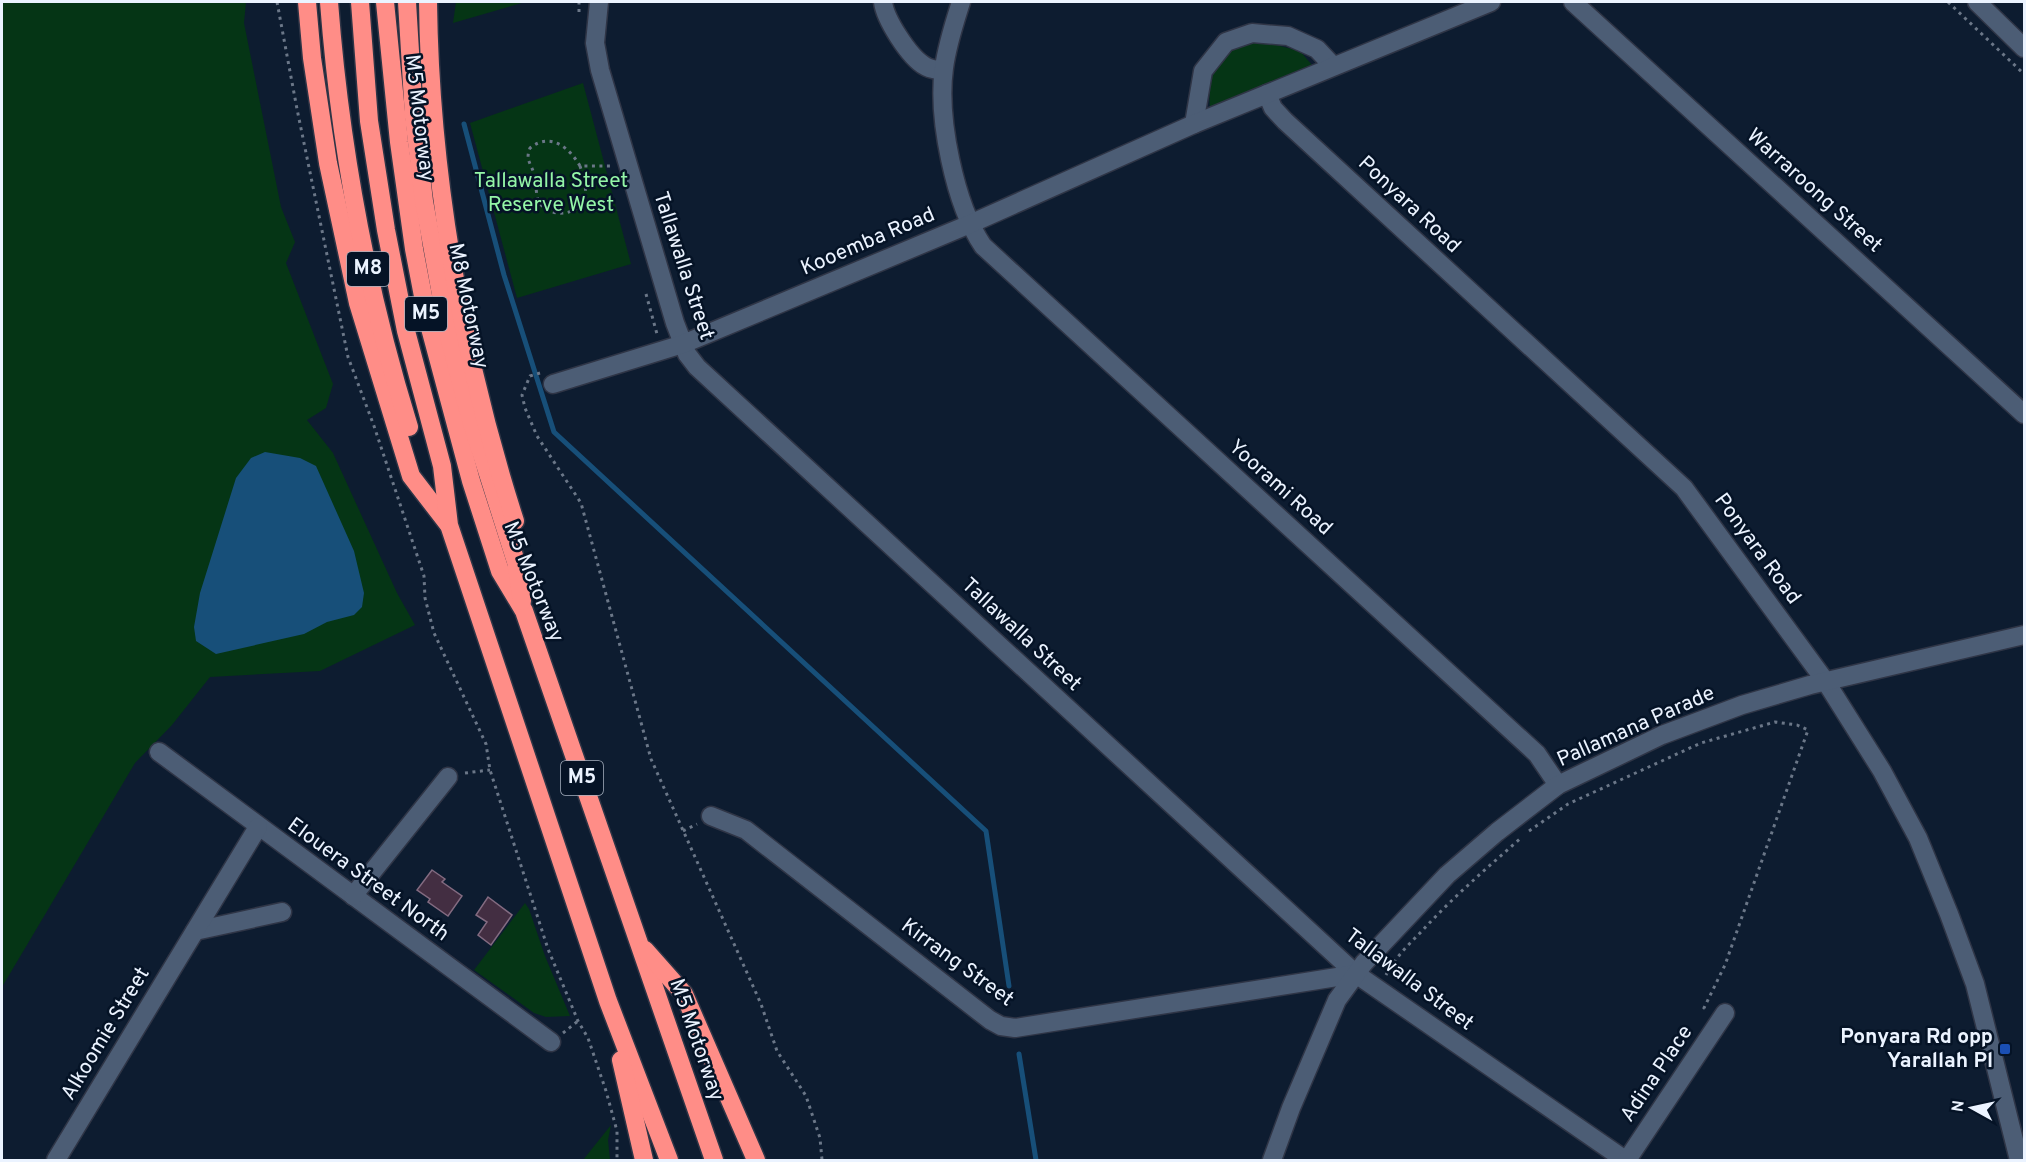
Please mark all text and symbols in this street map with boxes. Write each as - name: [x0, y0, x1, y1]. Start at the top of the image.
- street label: M5 Motorway: [398, 53, 440, 183]
- street label: Warraroong Street: [1740, 123, 1888, 259]
- street label: Ponyara Road: [1352, 150, 1466, 260]
- park label: Tallawalla Street Reserve West: [474, 168, 628, 219]
- street label: Tallawalla Street: [646, 188, 720, 344]
- street label: Kooemba Road: [797, 202, 939, 282]
- street label: M8 Motorway: [442, 241, 494, 371]
- road number: M8: [347, 252, 389, 286]
- road number: M5: [405, 297, 447, 331]
- street label: Yoorami Road: [1222, 434, 1338, 542]
- street label: Ponyara Road: [1708, 488, 1806, 610]
- street label: M5 Motorway: [497, 518, 569, 646]
- street label: Tallawalla Street: [955, 572, 1087, 698]
- street label: Pallamana Parade: [1553, 680, 1719, 774]
- road number: M5: [561, 761, 603, 795]
- street label: Elouera Street North: [282, 812, 454, 948]
- street label: Kirrang Street: [895, 913, 1019, 1013]
- street label: Tallawalla Street: [1339, 923, 1479, 1037]
- street label: Alkoomie Street: [56, 962, 156, 1106]
- street label: M5 Motorway: [662, 975, 730, 1105]
- street label: Adina Place: [1615, 1020, 1699, 1128]
- place label: Ponyara Rd opp Yarallah Pl: [1840, 1024, 1993, 1075]
- marker: Ponyara Rd opp Yarallah Pl: [1998, 1042, 2012, 1056]
- north arrow: [1942, 1078, 2002, 1138]
- text: N: [1948, 1099, 1970, 1113]

